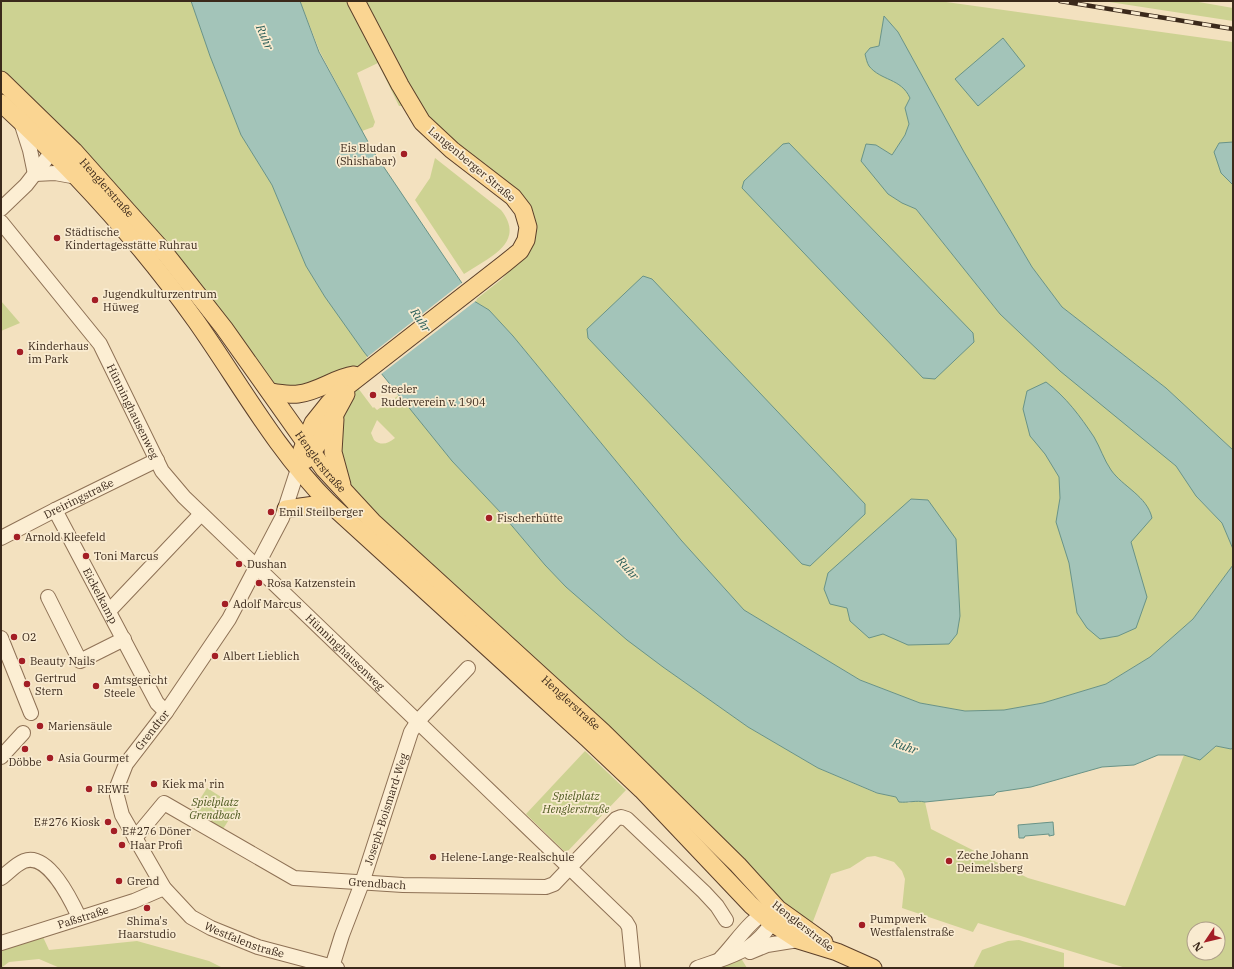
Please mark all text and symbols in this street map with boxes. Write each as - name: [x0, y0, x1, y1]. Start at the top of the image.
- water label: Ruhr: [253, 21, 277, 53]
- street label: Langenberger Straße: [426, 124, 518, 205]
- place label: Eis Bludan (Shishabar): [336, 141, 396, 168]
- marker: Eis Bludan (Shishabar): [399, 149, 409, 159]
- street label: Henglerstraße: [77, 155, 137, 220]
- place label: Städtische Kindertagesstätte Ruhrau: [65, 225, 198, 252]
- marker: Städtische Kindertagesstätte Ruhrau: [52, 233, 62, 243]
- place label: Jugendkulturzentrum Hüweg: [103, 287, 217, 314]
- marker: Jugendkulturzentrum Hüweg: [90, 295, 100, 305]
- water label: Ruhr: [407, 304, 435, 336]
- place label: Kinderhaus im Park: [28, 339, 89, 366]
- marker: Kinderhaus im Park: [15, 347, 25, 357]
- street label: Hünninghausenweg: [104, 361, 162, 461]
- place label: Steeler Ruderverein v. 1904: [381, 382, 486, 409]
- marker: Steeler Ruderverein v. 1904: [368, 390, 378, 400]
- street label: Henglerstraße: [292, 428, 349, 496]
- street label: Dreiringstraße: [41, 475, 116, 522]
- place label: Emil Steilberger: [279, 505, 363, 519]
- marker: Emil Steilberger: [266, 507, 276, 517]
- place label: Fischerhütte: [497, 511, 563, 525]
- marker: Fischerhütte: [484, 513, 494, 523]
- place label: Arnold Kleefeld: [25, 530, 106, 544]
- marker: Arnold Kleefeld: [12, 532, 22, 542]
- place label: Toni Marcus: [94, 549, 158, 563]
- marker: Toni Marcus: [81, 551, 91, 561]
- water label: Ruhr: [613, 553, 643, 583]
- place label: Dushan: [247, 557, 287, 571]
- marker: Dushan: [234, 559, 244, 569]
- street label: Eickelkamp: [80, 565, 121, 626]
- place label: Rosa Katzenstein: [267, 576, 356, 590]
- marker: Rosa Katzenstein: [254, 578, 264, 588]
- place label: Adolf Marcus: [233, 597, 301, 611]
- marker: Adolf Marcus: [220, 599, 230, 609]
- street label: Hünninghausenweg: [303, 611, 388, 693]
- place label: O2: [22, 630, 36, 644]
- marker: O2: [9, 632, 19, 642]
- place label: Albert Lieblich: [223, 649, 300, 663]
- marker: Albert Lieblich: [210, 651, 220, 661]
- place label: Beauty Nails: [30, 654, 95, 668]
- marker: Beauty Nails: [17, 656, 27, 666]
- place label: Gertrud Stern: [35, 671, 77, 698]
- street label: Henglerstraße: [539, 672, 603, 733]
- place label: Amtsgericht Steele: [104, 673, 168, 700]
- marker: Gertrud Stern: [22, 679, 32, 689]
- marker: Amtsgericht Steele: [91, 681, 101, 691]
- street label: Grendtor: [132, 707, 172, 753]
- place label: Mariensäule: [48, 719, 112, 733]
- marker: Mariensäule: [35, 721, 45, 731]
- water label: Ruhr: [889, 734, 920, 758]
- marker: Döbbe: [20, 744, 30, 754]
- place label: Asia Gourmet: [58, 751, 129, 765]
- street label: Joseph-Boismard-Weg: [361, 751, 411, 867]
- marker: Asia Gourmet: [45, 753, 55, 763]
- place label: Döbbe: [8, 755, 42, 769]
- place label: Kiek ma' rin: [162, 777, 225, 791]
- marker: Kiek ma' rin: [149, 779, 159, 789]
- place label: REWE: [97, 782, 129, 796]
- marker: REWE: [84, 784, 94, 794]
- park label: Spielplatz Henglerstraße: [542, 789, 609, 816]
- park label: Spielplatz Grendbach: [189, 795, 241, 822]
- place label: E#276 Kiosk: [34, 815, 101, 829]
- marker: E#276 Kiosk: [103, 817, 113, 827]
- place label: E#276 Döner: [122, 824, 191, 838]
- marker: E#276 Döner: [109, 826, 119, 836]
- place label: Haar Profi: [130, 838, 183, 852]
- marker: Haar Profi: [117, 840, 127, 850]
- place label: Zeche Johann Deimelsberg: [957, 848, 1029, 875]
- place label: Helene-Lange-Realschule: [441, 850, 574, 864]
- marker: Helene-Lange-Realschule: [428, 852, 438, 862]
- marker: Zeche Johann Deimelsberg: [944, 856, 954, 866]
- place label: Grend: [127, 874, 160, 888]
- street label: Grendbach: [348, 875, 407, 892]
- marker: Grend: [114, 876, 124, 886]
- street label: Henglerstraße: [769, 898, 837, 955]
- street label: Paßstraße: [56, 902, 110, 932]
- marker: Shima's Haarstudio: [142, 903, 152, 913]
- place label: Pumpwerk Westfalenstraße: [870, 912, 954, 939]
- place label: Shima's Haarstudio: [118, 914, 176, 941]
- street label: Westfalenstraße: [202, 919, 286, 961]
- marker: Pumpwerk Westfalenstraße: [857, 920, 867, 930]
- north arrow: [1186, 921, 1226, 961]
- text: N: [1189, 939, 1206, 954]

